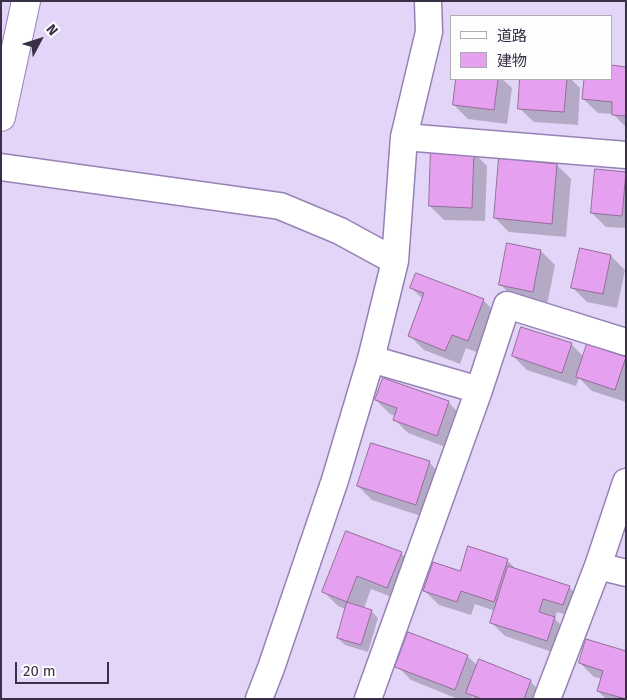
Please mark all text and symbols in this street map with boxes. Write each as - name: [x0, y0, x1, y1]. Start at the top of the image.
- north arrow: [15, 15, 65, 65]
- legend: [450, 15, 612, 80]
- text: N: [42, 21, 61, 39]
- text: 道路: [497, 27, 527, 45]
- text: 建物: [497, 52, 527, 70]
- scale bar: [18, 652, 111, 684]
- text: 20 m: [23, 662, 56, 680]

